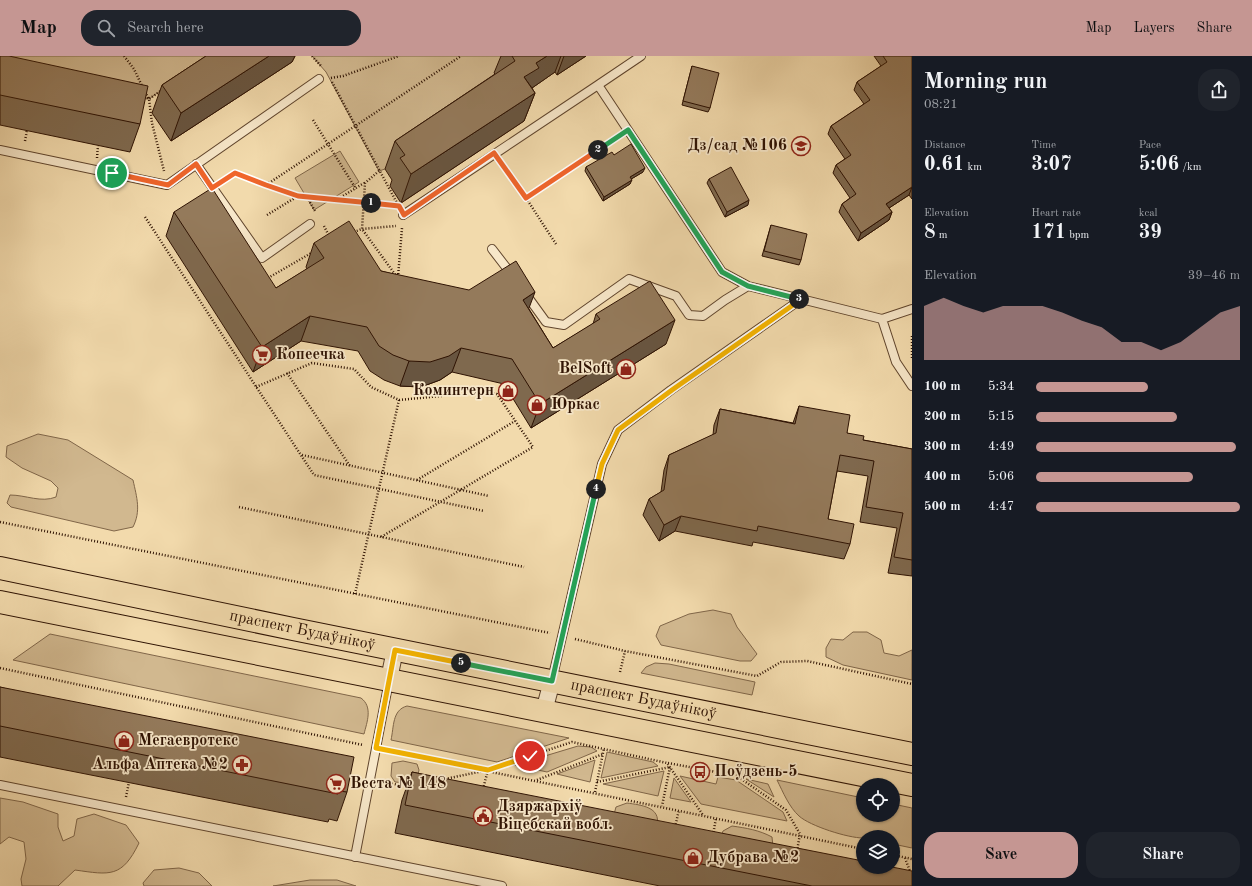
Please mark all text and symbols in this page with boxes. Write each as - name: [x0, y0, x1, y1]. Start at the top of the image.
- search box: [81, 10, 361, 46]
- icon: search: [95, 17, 117, 39]
- text: Map: [20, 19, 57, 38]
- text: Search here: [127, 21, 204, 36]
- text: Map: [1086, 21, 1112, 35]
- text: Layers: [1134, 21, 1175, 35]
- text: Share: [1197, 21, 1232, 35]
- button: share: [1198, 69, 1240, 111]
- text: Morning run: [924, 71, 1047, 93]
- text: 08:21: [924, 98, 958, 111]
- school or university icon: Дз/сад №106: [790, 135, 812, 157]
- place label: Дз/сад №106: [688, 138, 787, 154]
- pin: 2: [588, 140, 608, 160]
- text: Distance: [924, 140, 965, 151]
- text: Time: [1031, 140, 1056, 151]
- text: Pace: [1139, 140, 1161, 151]
- text: 2: [595, 144, 601, 155]
- text: 0.61: [924, 155, 964, 175]
- text: 3:07: [1031, 155, 1072, 175]
- text: 5:06: [1139, 155, 1179, 175]
- pin: [95, 156, 129, 190]
- icon: arrive: [101, 162, 123, 184]
- text: km: [964, 162, 982, 173]
- text: /km: [1179, 162, 1202, 173]
- pin: 1: [361, 193, 381, 213]
- text: 1: [368, 197, 374, 208]
- text: Elevation: [924, 208, 969, 219]
- text: Heart rate: [1031, 208, 1081, 219]
- text: kcal: [1139, 208, 1158, 219]
- text: 8: [924, 223, 936, 243]
- text: 171: [1031, 223, 1066, 243]
- text: 39: [1139, 223, 1162, 243]
- text: m: [936, 230, 947, 241]
- text: bpm: [1066, 230, 1089, 241]
- text: Elevation: [924, 269, 977, 282]
- text: 39–46 m: [1188, 269, 1240, 282]
- pin: 3: [789, 289, 809, 309]
- text: 3: [796, 293, 802, 304]
- supermarket icon: Копеечка: [251, 344, 273, 366]
- place label: Копеечка: [276, 347, 345, 363]
- shop icon: BelSoft: [615, 358, 637, 380]
- place label: BelSoft: [559, 361, 612, 377]
- shop icon: Коминтерн: [497, 380, 519, 402]
- text: 100 m: [924, 380, 961, 393]
- text: 5:34: [988, 380, 1014, 393]
- place label: Коминтерн: [413, 383, 494, 399]
- shop icon: Юркас: [526, 394, 548, 416]
- place label: Юркас: [551, 397, 600, 413]
- text: 200 m: [924, 410, 961, 423]
- text: 5:15: [988, 410, 1014, 423]
- text: 300 m: [924, 440, 961, 453]
- text: 4:49: [988, 440, 1014, 453]
- text: 400 m: [924, 470, 961, 483]
- text: 5:06: [988, 470, 1014, 483]
- pin: 4: [586, 479, 606, 499]
- text: 4: [593, 483, 599, 494]
- text: 500 m: [924, 500, 961, 513]
- text: 4:47: [988, 500, 1014, 513]
- street label: праспект Будаўнікоў: [228, 608, 378, 654]
- pin: 5: [451, 653, 471, 673]
- text: 5: [458, 657, 464, 668]
- street label: праспект Будаўнікоў: [569, 677, 719, 722]
- shop icon: Мегаевротекс: [113, 730, 135, 752]
- place label: Мегаевротекс: [138, 733, 239, 749]
- pin: [513, 739, 547, 773]
- icon: check: [519, 745, 541, 767]
- pharmacy icon: Альфа Аптека №2: [231, 754, 253, 776]
- place label: Альфа Аптека №2: [92, 757, 228, 773]
- bus stop icon: Поўдзень-5: [689, 761, 711, 783]
- place label: Поўдзень-5: [714, 764, 798, 780]
- supermarket icon: Веста № 148: [325, 773, 347, 795]
- place label: Веста № 148: [350, 776, 446, 792]
- map controls: [856, 778, 900, 874]
- button: locate: [856, 778, 900, 822]
- place label: Дзяржархіў Віцебскай вобл.: [497, 799, 613, 833]
- public building icon: Дзяржархіў Віцебскай вобл.: [472, 805, 494, 827]
- button: layers: [856, 830, 900, 874]
- button: Save: [924, 832, 1078, 878]
- button: Share: [1086, 832, 1240, 878]
- shop icon: Дубрава №2: [682, 847, 704, 869]
- place label: Дубрава №2: [707, 850, 799, 866]

